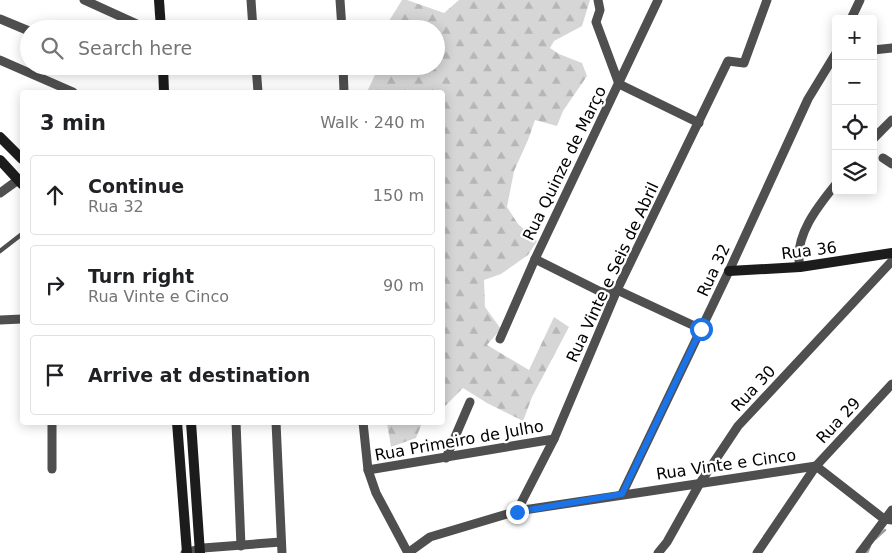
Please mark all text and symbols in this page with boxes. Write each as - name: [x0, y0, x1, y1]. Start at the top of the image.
- map controls: [832, 15, 877, 195]
- button: +: [832, 15, 877, 60]
- search box: [20, 20, 445, 75]
- icon: search: [38, 34, 66, 62]
- text: Search here: [78, 37, 192, 59]
- button: −: [832, 60, 877, 105]
- street label: Rua Quinze de Março: [519, 83, 610, 244]
- button: locate: [832, 105, 877, 150]
- text: 3 min: [40, 111, 106, 135]
- text: Walk · 240 m: [320, 113, 425, 132]
- button: layers: [832, 150, 877, 195]
- text: Continue: [88, 175, 184, 197]
- street label: Rua Vinte e Seis de Abril: [562, 179, 663, 365]
- icon: ahead: [41, 181, 69, 209]
- text: 150 m: [373, 186, 424, 205]
- text: Rua 32: [88, 197, 144, 216]
- street label: Rua 36: [780, 238, 838, 263]
- street label: Rua 32: [693, 241, 734, 300]
- text: Turn right: [88, 265, 194, 287]
- icon: right: [41, 271, 69, 299]
- text: 90 m: [383, 276, 424, 295]
- text: Rua Vinte e Cinco: [88, 287, 229, 306]
- route start: [690, 318, 713, 341]
- icon: arrive: [41, 361, 69, 389]
- street label: Rua 30: [727, 361, 779, 415]
- text: Arrive at destination: [88, 364, 310, 386]
- street label: Rua 29: [812, 393, 864, 447]
- street label: Rua Primeiro de Julho: [373, 416, 545, 465]
- street label: Rua Vinte e Cinco: [655, 445, 797, 484]
- route end: [506, 501, 529, 524]

